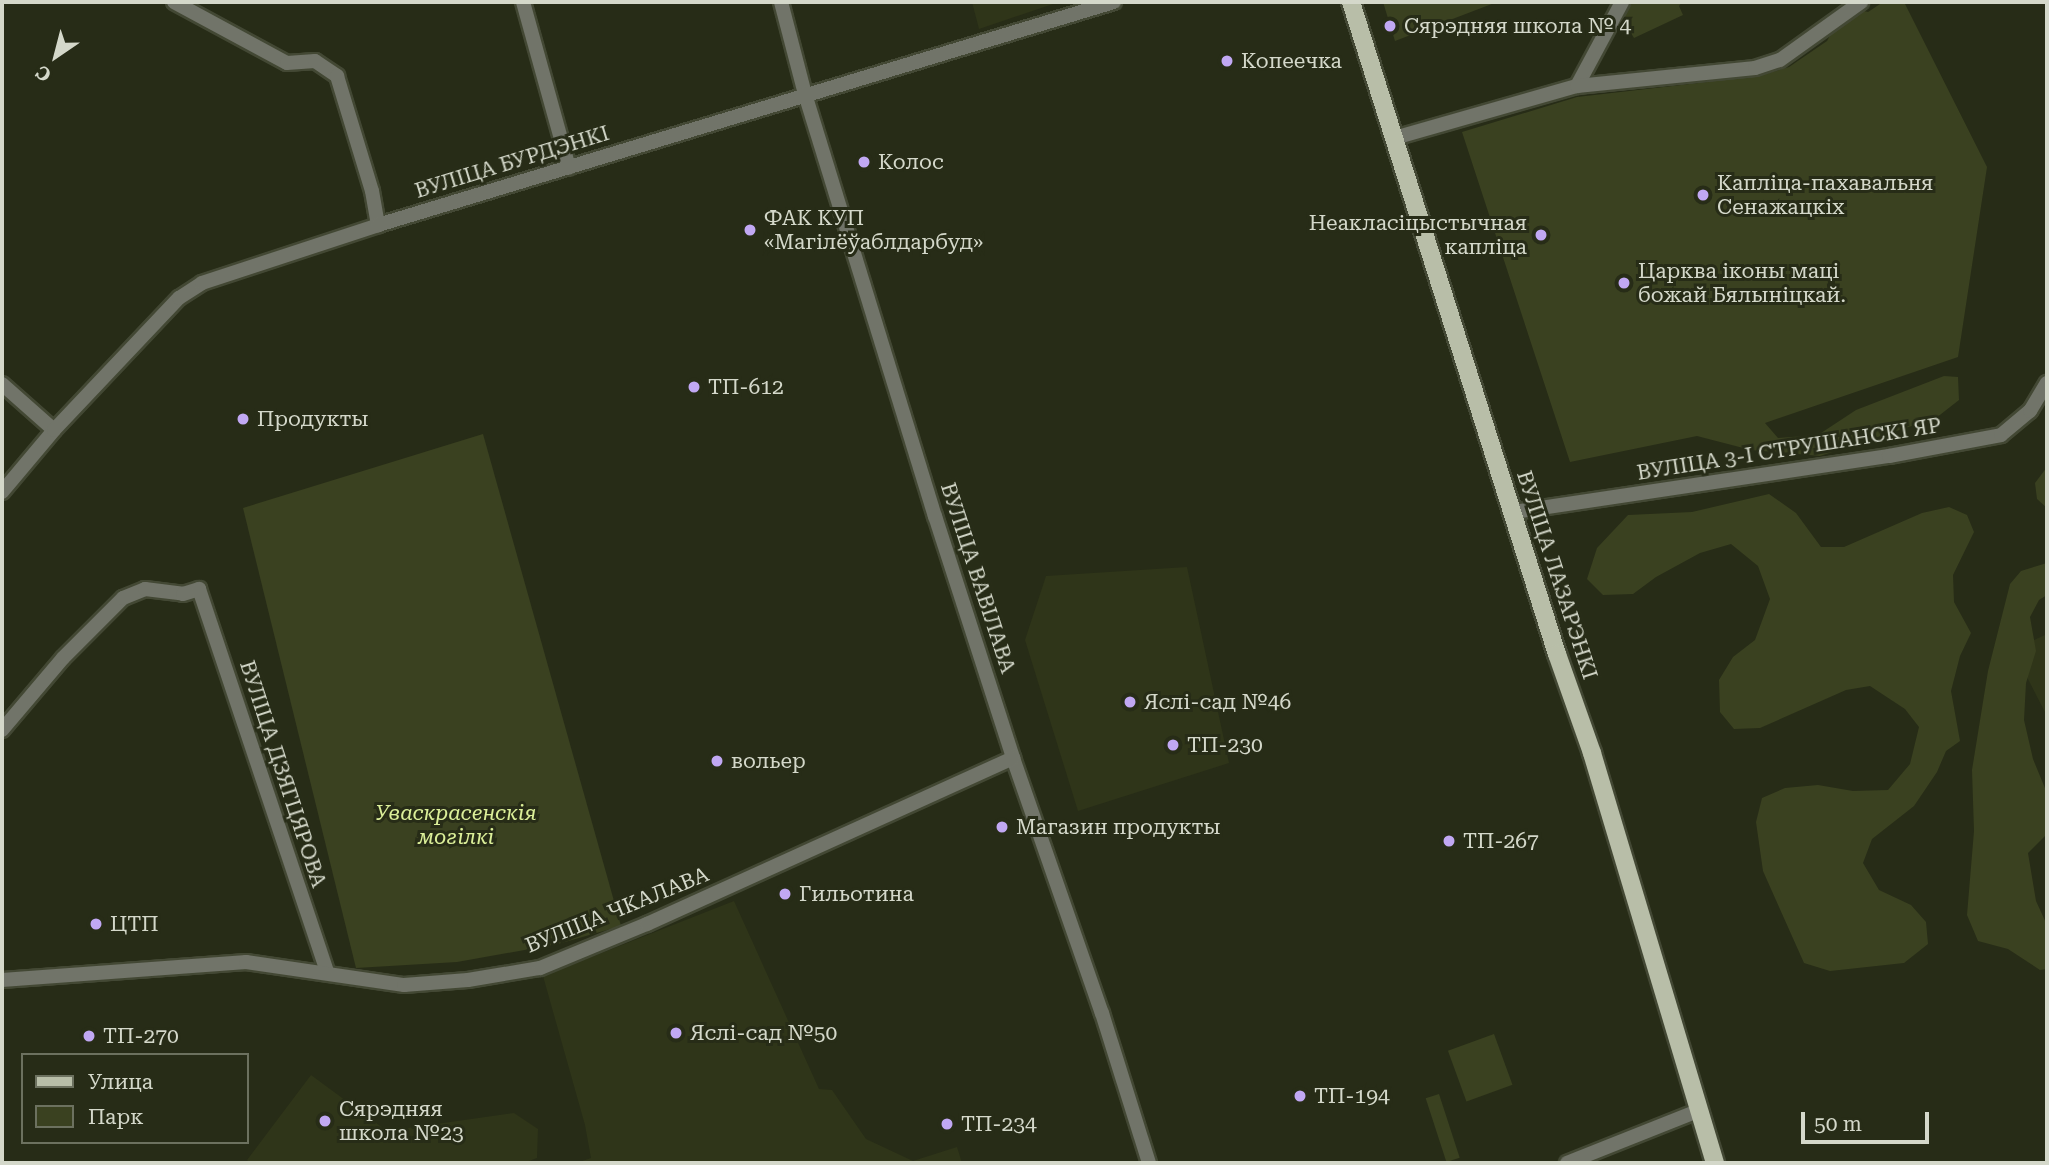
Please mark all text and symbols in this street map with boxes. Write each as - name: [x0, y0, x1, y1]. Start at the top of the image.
- place label: Сярэдняя школа № 4: [1404, 13, 1631, 39]
- marker: Сярэдняя школа № 4: [1382, 18, 1398, 34]
- north arrow: [21, 21, 91, 91]
- place label: Копеечка: [1241, 48, 1342, 74]
- marker: Копеечка: [1219, 53, 1235, 69]
- text: С: [32, 60, 56, 87]
- street label: ВУЛІЦА БУРДЭНКІ: [412, 120, 612, 204]
- place label: Колос: [878, 149, 944, 175]
- marker: Колос: [856, 154, 872, 170]
- place label: Капліца-пахавальня Сенажацкіх: [1717, 170, 1933, 220]
- marker: Капліца-пахавальня Сенажацкіх: [1695, 187, 1711, 203]
- place label: ФАК КУП «Магілёўаблдарбуд»: [764, 205, 983, 255]
- place label: Неакласіцыстычная капліца: [1309, 210, 1527, 260]
- marker: ФАК КУП «Магілёўаблдарбуд»: [742, 222, 758, 238]
- marker: Неакласіцыстычная капліца: [1533, 227, 1549, 243]
- place label: Царква іконы маці божай Бялыніцкай.: [1638, 258, 1846, 308]
- marker: Царква іконы маці божай Бялыніцкай.: [1616, 275, 1632, 291]
- place label: ТП-612: [708, 374, 784, 400]
- marker: ТП-612: [686, 379, 702, 395]
- place label: Продукты: [257, 406, 369, 432]
- marker: Продукты: [235, 411, 251, 427]
- street label: ВУЛІЦА 3-І СТРУШАНСКІ ЯР: [1635, 412, 1943, 486]
- street label: ВУЛІЦА ЛАЗАРЭНКІ: [1511, 467, 1603, 683]
- street label: ВУЛІЦА ВАВІЛАВА: [935, 479, 1021, 677]
- street label: ВУЛІЦА ДЗЯГЦЯРОВА: [234, 657, 332, 891]
- place label: Яслі-сад №46: [1144, 689, 1291, 715]
- marker: Яслі-сад №46: [1122, 694, 1138, 710]
- place label: ТП-230: [1187, 732, 1263, 758]
- marker: ТП-230: [1165, 737, 1181, 753]
- place label: вольер: [731, 748, 806, 774]
- marker: вольер: [709, 753, 725, 769]
- park label: Уваскрасенскія могілкі: [375, 800, 537, 850]
- place label: Магазин продукты: [1016, 814, 1221, 840]
- marker: Магазин продукты: [994, 819, 1010, 835]
- place label: ТП-267: [1463, 828, 1539, 854]
- marker: ТП-267: [1441, 833, 1457, 849]
- street label: ВУЛІЦА ЧКАЛАВА: [522, 862, 712, 958]
- place label: Гильотина: [799, 881, 914, 907]
- marker: Гильотина: [777, 886, 793, 902]
- place label: ЦТП: [110, 911, 159, 937]
- marker: ЦТП: [88, 916, 104, 932]
- place label: Яслі-сад №50: [690, 1020, 837, 1046]
- place label: ТП-270: [103, 1023, 179, 1049]
- marker: Яслі-сад №50: [668, 1025, 684, 1041]
- marker: ТП-270: [81, 1028, 97, 1044]
- legend: [21, 1053, 248, 1144]
- text: Улица: [88, 1070, 153, 1094]
- place label: ТП-194: [1314, 1083, 1390, 1109]
- marker: ТП-194: [1292, 1088, 1308, 1104]
- place label: Сярэдняя школа №23: [339, 1096, 464, 1146]
- scale bar: [1804, 1098, 1932, 1142]
- text: Парк: [88, 1105, 144, 1129]
- place label: ТП-234: [961, 1111, 1037, 1137]
- text: 50 m: [1814, 1112, 1862, 1136]
- marker: Сярэдняя школа №23: [317, 1113, 333, 1129]
- marker: ТП-234: [939, 1116, 955, 1132]

